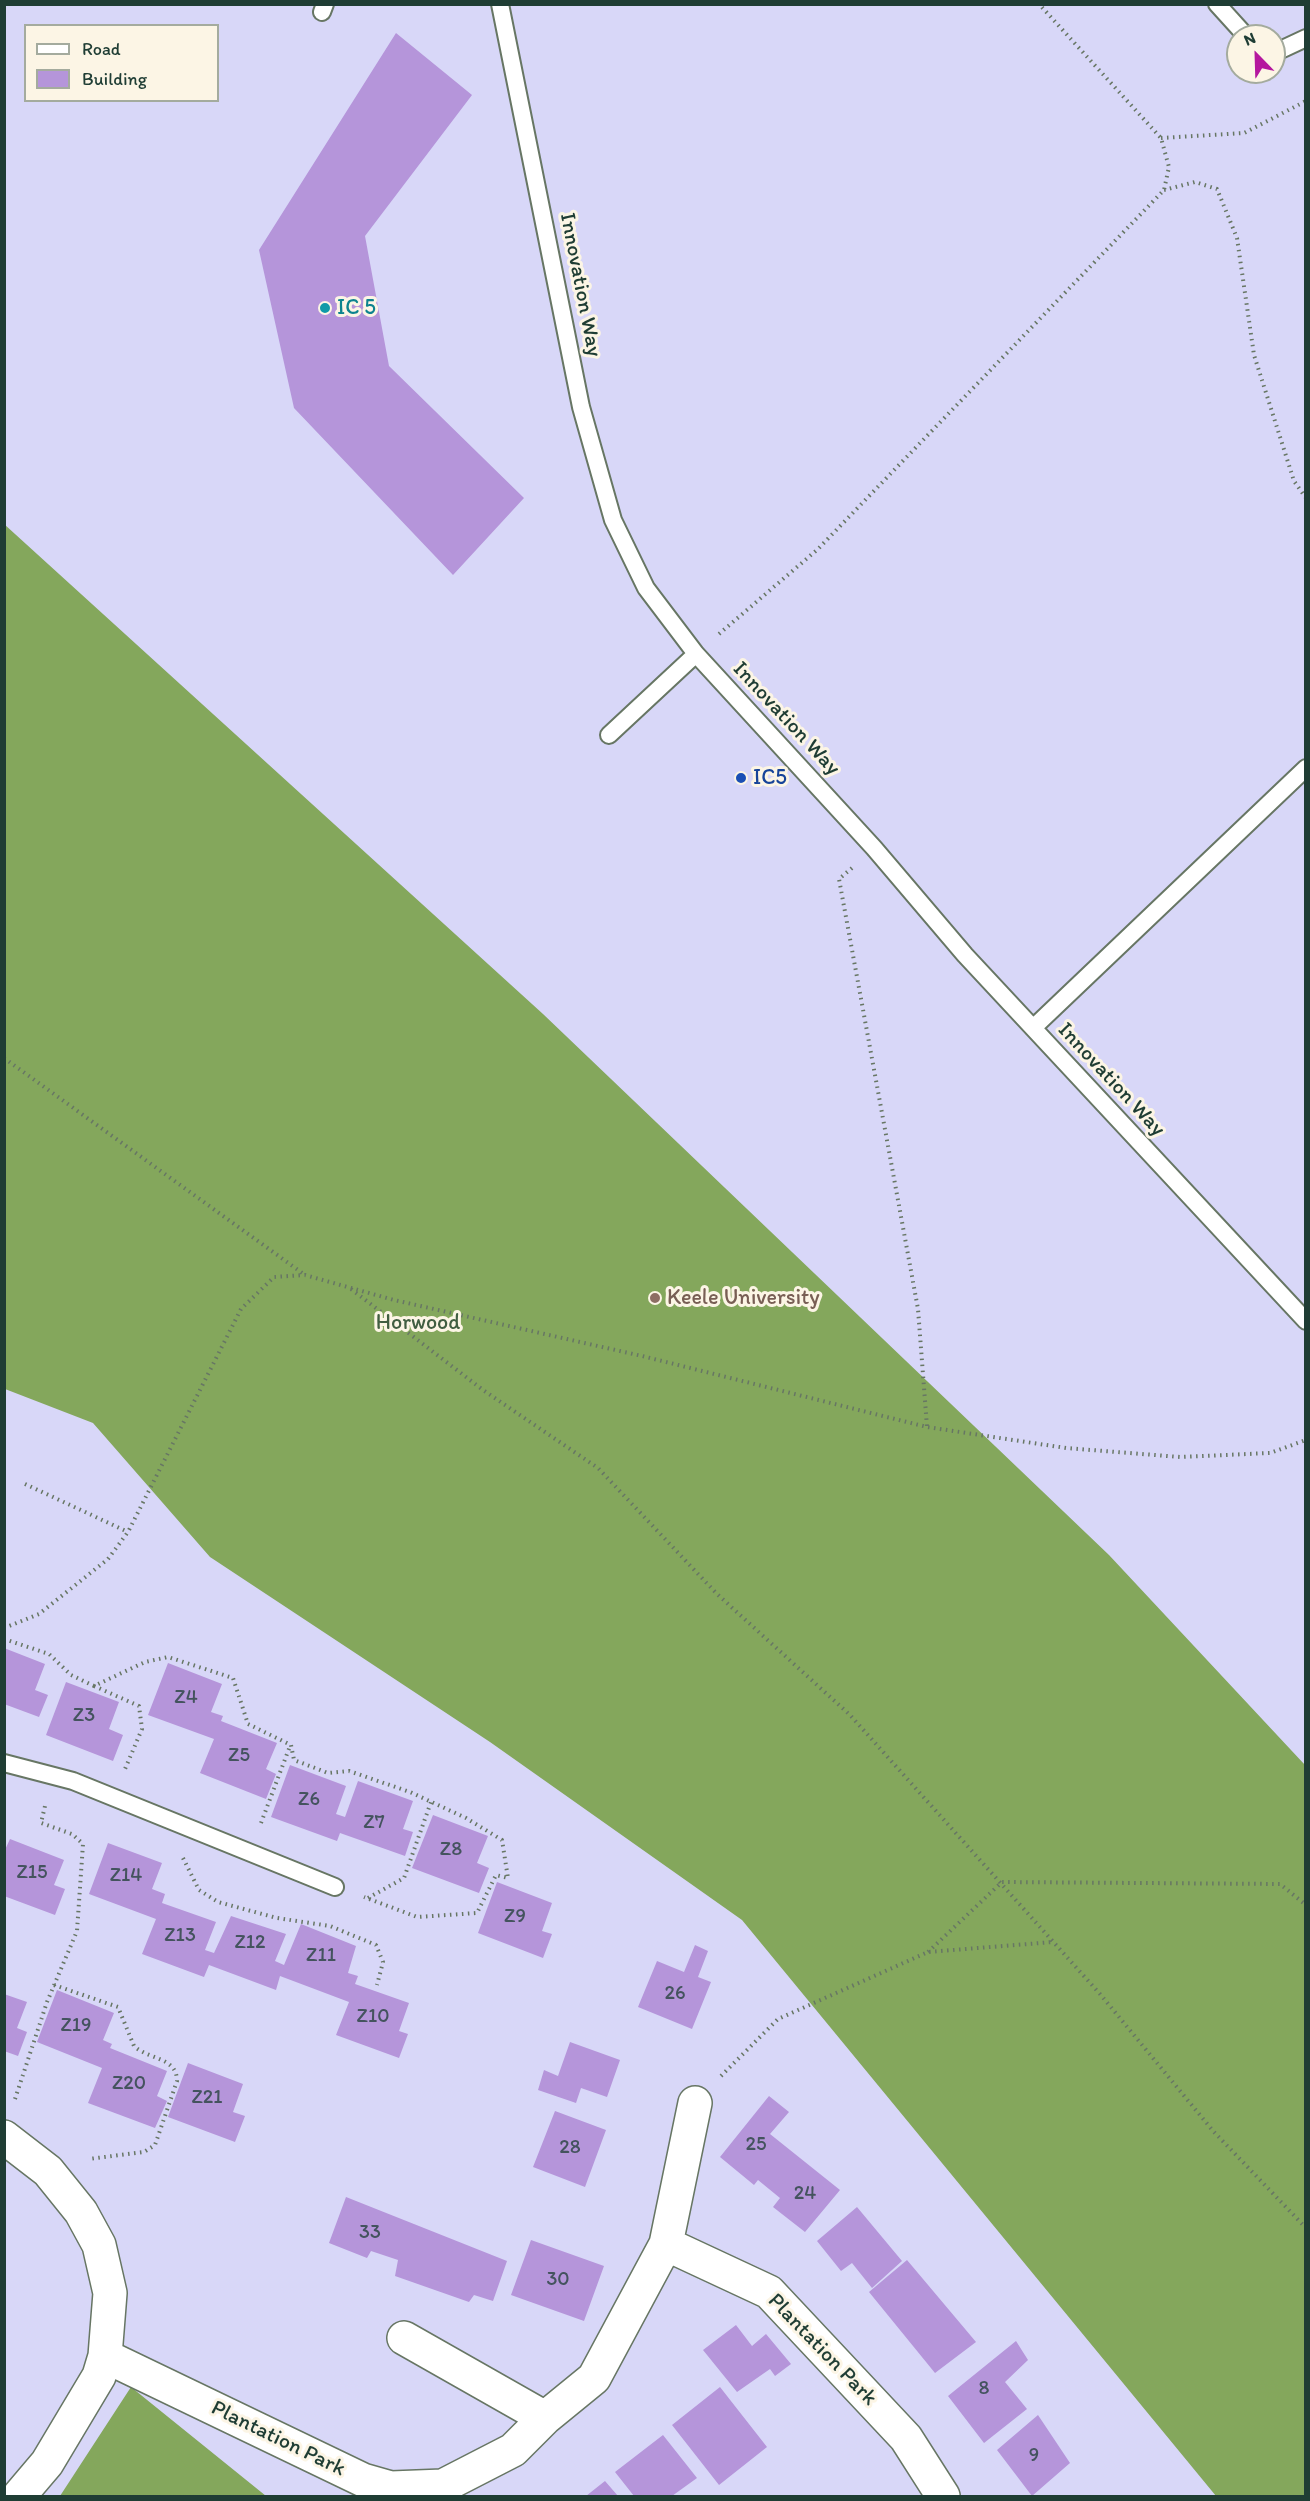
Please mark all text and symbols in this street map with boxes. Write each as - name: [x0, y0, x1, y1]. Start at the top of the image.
- legend: [24, 24, 219, 102]
- north arrow: [1226, 24, 1286, 84]
- text: N: [1241, 28, 1258, 50]
- text: Road: [82, 38, 121, 60]
- text: Building: [82, 68, 147, 90]
- street label: Innovation Way: [553, 211, 607, 359]
- place label: IC 5: [337, 295, 376, 321]
- marker: IC 5: [318, 301, 332, 315]
- street label: Innovation Way: [727, 657, 845, 781]
- place label: IC5: [753, 765, 787, 791]
- marker: IC5: [734, 771, 748, 785]
- street label: Innovation Way: [1052, 1018, 1170, 1142]
- place label: Keele University: [667, 1285, 820, 1311]
- marker: Keele University: [648, 1291, 662, 1305]
- park label: Horwood: [376, 1310, 460, 1336]
- house number: Z4: [174, 1686, 198, 1710]
- house number: Z3: [73, 1704, 95, 1728]
- house number: Z5: [228, 1744, 250, 1768]
- house number: Z6: [298, 1788, 320, 1812]
- house number: Z7: [363, 1811, 385, 1835]
- house number: Z8: [440, 1838, 462, 1862]
- house number: Z15: [16, 1861, 48, 1885]
- house number: Z14: [110, 1864, 142, 1888]
- house number: Z9: [504, 1905, 526, 1929]
- house number: Z13: [164, 1924, 196, 1948]
- house number: Z12: [234, 1931, 266, 1955]
- house number: Z11: [306, 1944, 336, 1968]
- house number: 26: [664, 1982, 686, 2006]
- house number: Z10: [357, 2005, 389, 2029]
- house number: Z19: [60, 2014, 92, 2038]
- house number: Z20: [112, 2072, 146, 2096]
- house number: Z21: [191, 2086, 223, 2110]
- house number: 25: [745, 2133, 767, 2157]
- house number: 28: [559, 2136, 581, 2160]
- house number: 24: [794, 2182, 816, 2206]
- house number: 33: [359, 2221, 381, 2245]
- house number: 30: [546, 2268, 570, 2292]
- street label: Plantation Park: [762, 2288, 882, 2412]
- house number: 8: [979, 2377, 989, 2401]
- street label: Plantation Park: [207, 2395, 349, 2483]
- house number: 9: [1029, 2444, 1039, 2468]

